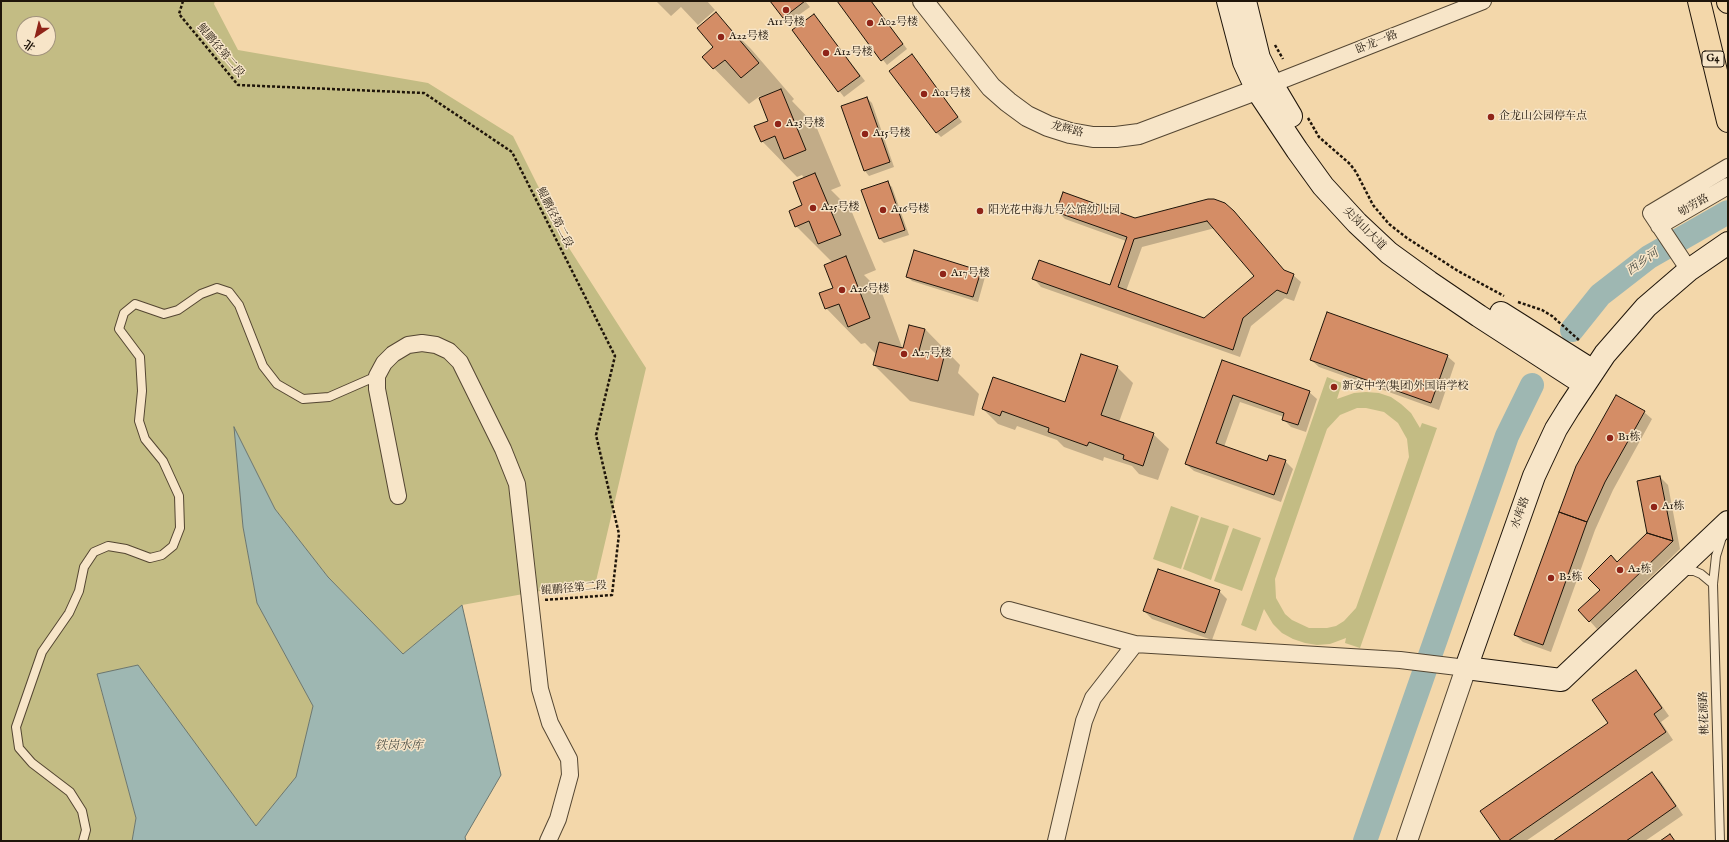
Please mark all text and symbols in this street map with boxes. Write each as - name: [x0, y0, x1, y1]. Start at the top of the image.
- marker: A11号楼: [781, 5, 791, 15]
- north arrow: [16, 16, 56, 56]
- place label: A11号楼: [767, 16, 805, 30]
- place label: A02号楼: [878, 16, 918, 30]
- marker: A02号楼: [865, 18, 875, 28]
- street label: 鲲鹏径第二段: [194, 21, 246, 81]
- street label: 卧龙一路: [1354, 29, 1400, 57]
- place label: A22号楼: [729, 30, 769, 44]
- marker: A22号楼: [716, 32, 726, 42]
- text: 北: [21, 36, 38, 54]
- place label: A12号楼: [834, 46, 873, 60]
- marker: A12号楼: [821, 48, 831, 58]
- road number: G4: [1702, 51, 1724, 67]
- place label: A01号楼: [932, 87, 971, 101]
- marker: A01号楼: [919, 89, 929, 99]
- place label: 企龙山公园停车点: [1499, 110, 1587, 124]
- marker: 企龙山公园停车点: [1486, 112, 1496, 122]
- place label: A23号楼: [786, 117, 825, 131]
- marker: A23号楼: [773, 119, 783, 129]
- street label: 龙辉路: [1049, 119, 1085, 141]
- place label: A15号楼: [873, 127, 911, 141]
- marker: A15号楼: [860, 129, 870, 139]
- street label: 鲲鹏径第二段: [533, 186, 575, 250]
- street label: 劬劳路: [1676, 192, 1712, 220]
- place label: A25号楼: [821, 201, 860, 215]
- marker: A25号楼: [808, 203, 818, 213]
- place label: A16号楼: [891, 203, 929, 217]
- place label: 阳光花中海九号公馆幼儿园: [988, 204, 1120, 218]
- marker: A16号楼: [878, 205, 888, 215]
- street label: 尖岗山大道: [1340, 205, 1388, 253]
- marker: 阳光花中海九号公馆幼儿园: [975, 206, 985, 216]
- water label: 西乡河: [1624, 247, 1662, 279]
- place label: A17号楼: [951, 267, 990, 281]
- marker: A17号楼: [938, 269, 948, 279]
- place label: A26号楼: [850, 283, 889, 297]
- marker: A26号楼: [837, 285, 847, 295]
- place label: A27号楼: [912, 347, 952, 361]
- marker: A27号楼: [899, 349, 909, 359]
- place label: 新安中学(集团)外国语学校: [1342, 380, 1469, 394]
- marker: 新安中学(集团)外国语学校: [1329, 382, 1339, 392]
- place label: B1栋: [1618, 431, 1640, 445]
- marker: B1栋: [1605, 433, 1615, 443]
- street label: 水库路: [1509, 495, 1533, 531]
- place label: A1栋: [1662, 500, 1685, 514]
- marker: A1栋: [1649, 502, 1659, 512]
- place label: A2栋: [1628, 563, 1652, 577]
- marker: A2栋: [1615, 565, 1625, 575]
- place label: B2栋: [1559, 571, 1582, 585]
- marker: B2栋: [1546, 573, 1556, 583]
- street label: 鲲鹏径第二段: [541, 580, 607, 598]
- street label: 桃花源路: [1698, 691, 1712, 735]
- water label: 铁岗水库: [375, 740, 423, 754]

